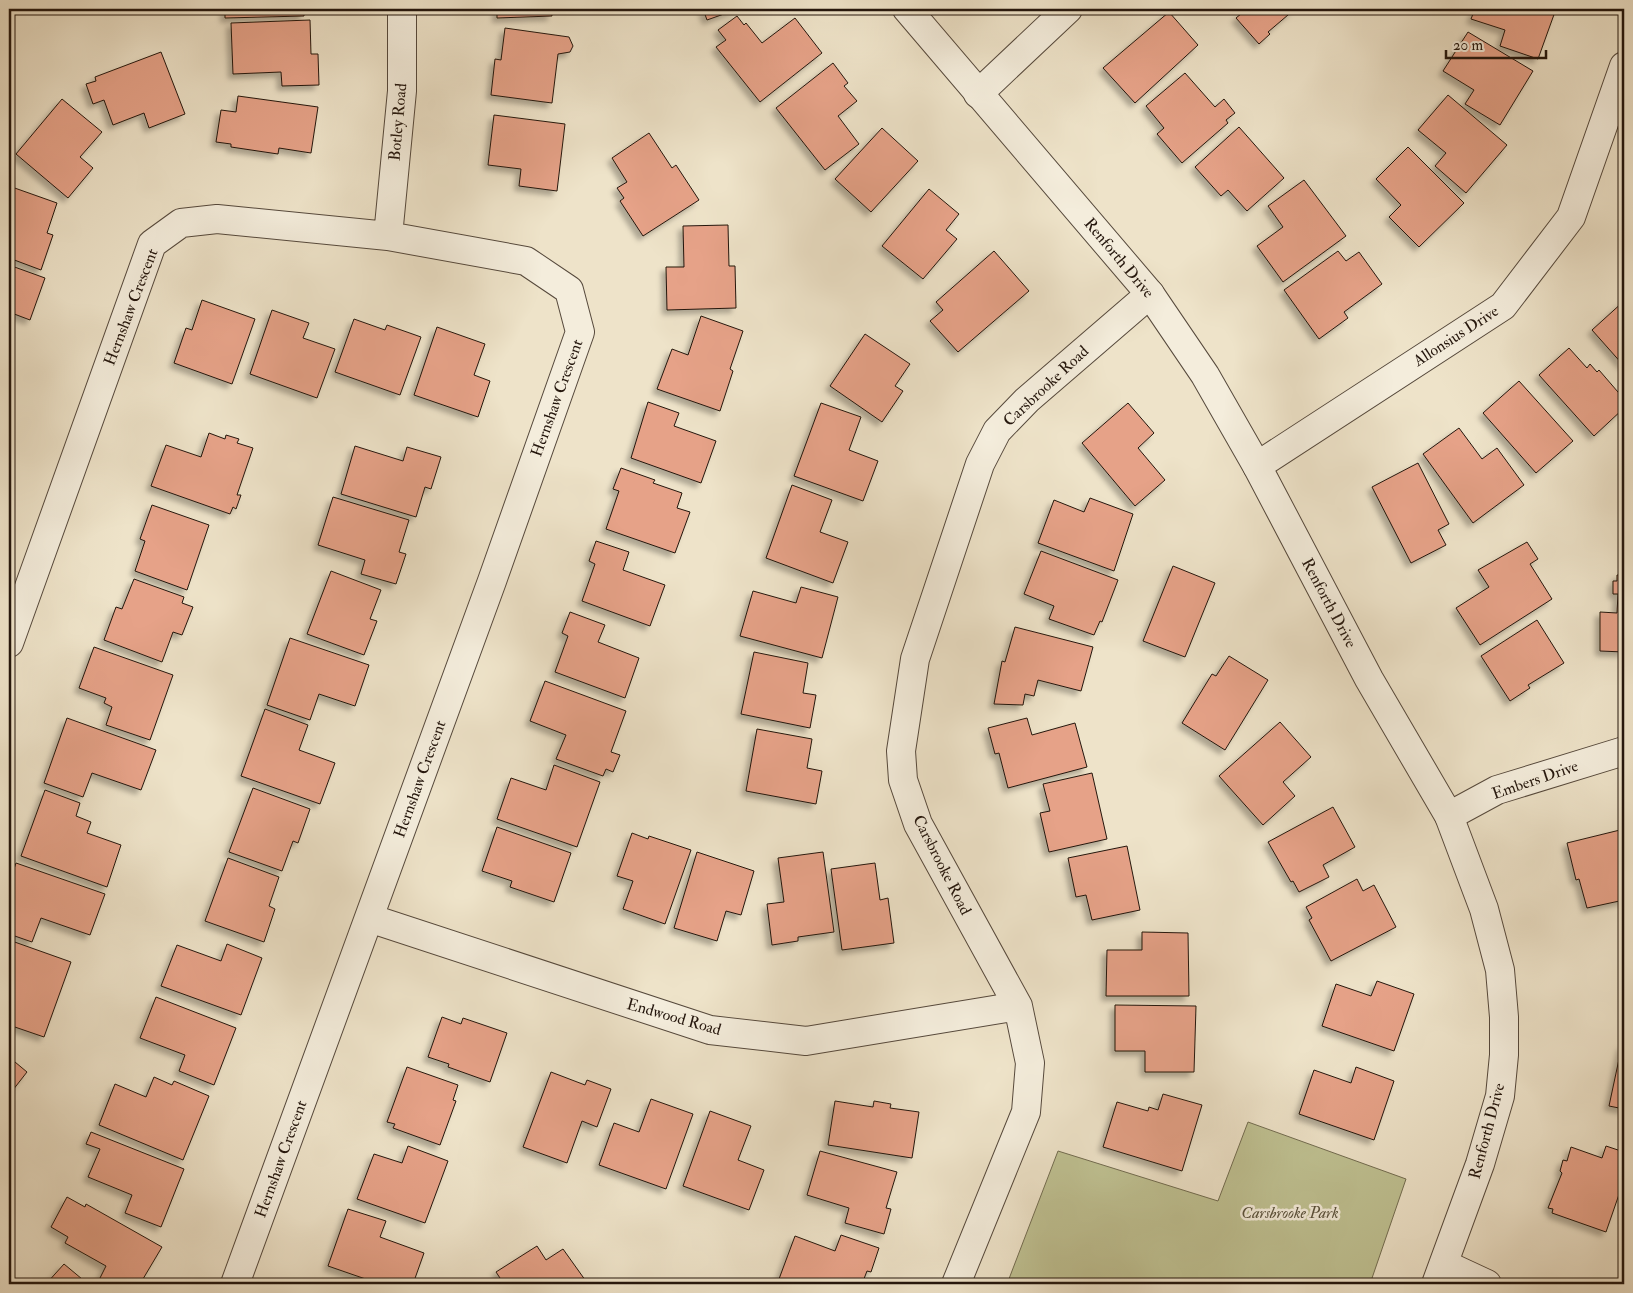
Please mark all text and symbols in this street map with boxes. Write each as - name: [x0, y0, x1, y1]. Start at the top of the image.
- scale bar: [1446, 28, 1546, 60]
- text: 20 m: [1453, 36, 1483, 55]
- street label: Botley Road: [385, 82, 411, 162]
- street label: Renforth Drive: [1080, 214, 1159, 302]
- street label: Hernshaw Crescent: [100, 246, 162, 368]
- street label: Allonsius Drive: [1409, 301, 1503, 372]
- street label: Hernshaw Crescent: [526, 337, 588, 459]
- street label: Carsbrooke Road: [999, 341, 1093, 431]
- street label: Renforth Drive: [1297, 555, 1361, 651]
- street label: Hernshaw Crescent: [389, 718, 451, 840]
- street label: Embers Drive: [1489, 756, 1581, 804]
- street label: Carsbrooke Road: [908, 812, 976, 918]
- street label: Endwood Road: [624, 994, 724, 1040]
- street label: Renforth Drive: [1465, 1080, 1509, 1181]
- street label: Hernshaw Crescent: [250, 1098, 312, 1220]
- park label: Carsbrooke Park: [1241, 1203, 1339, 1223]

